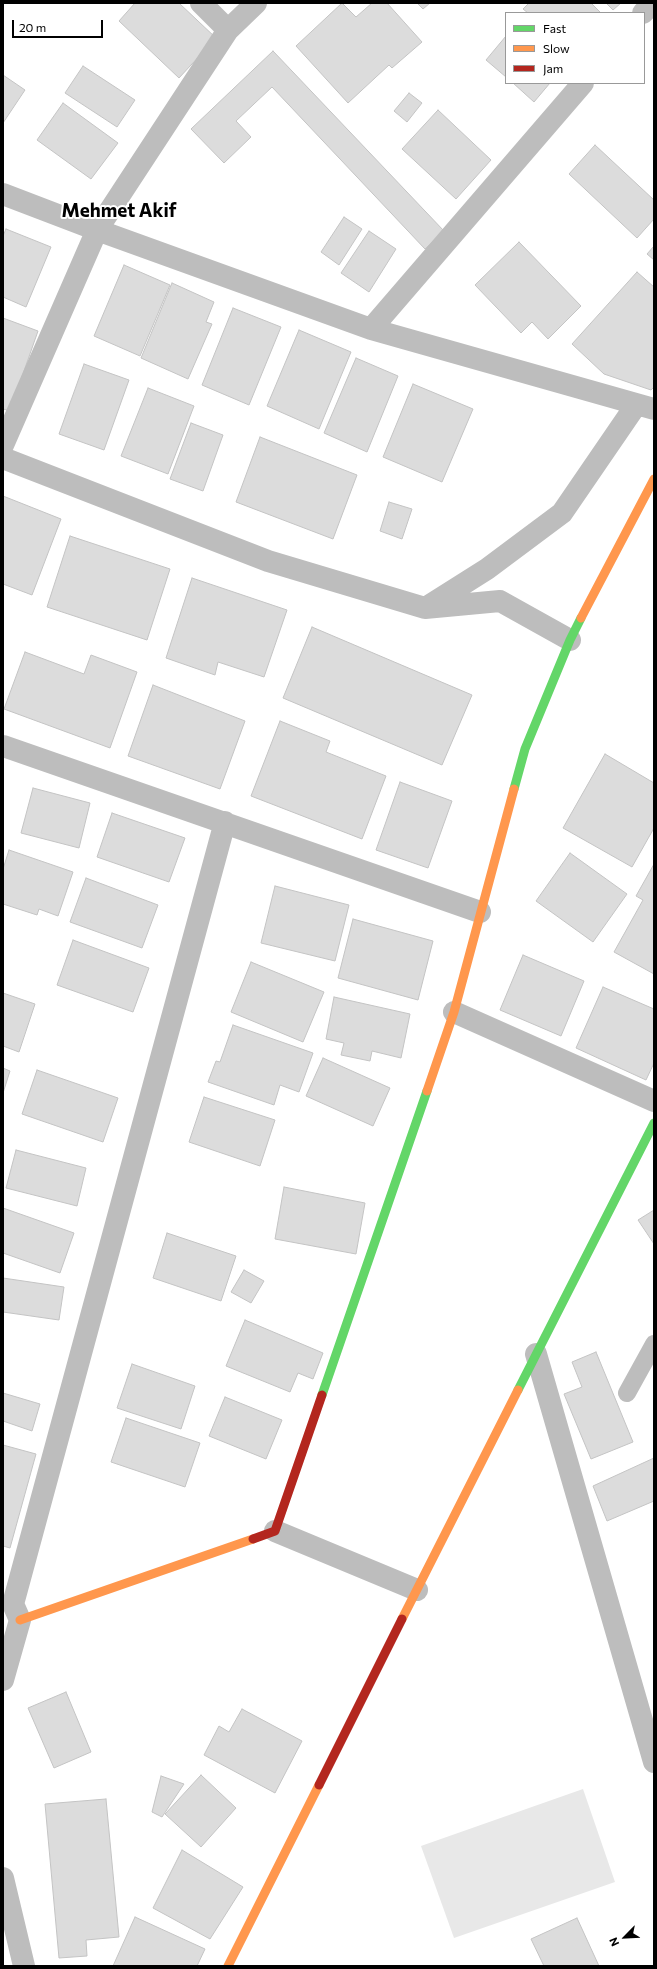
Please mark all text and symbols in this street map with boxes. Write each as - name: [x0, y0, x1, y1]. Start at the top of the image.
- scale bar: [14, 12, 105, 38]
- legend: [505, 12, 645, 84]
- text: 20 m: [19, 20, 46, 34]
- text: Fast: [543, 21, 566, 35]
- text: Slow: [543, 41, 570, 55]
- text: Jam: [543, 61, 563, 75]
- district label: Mehmet Akif: [62, 200, 176, 222]
- north arrow: [605, 1917, 645, 1957]
- text: N: [606, 1936, 621, 1949]

